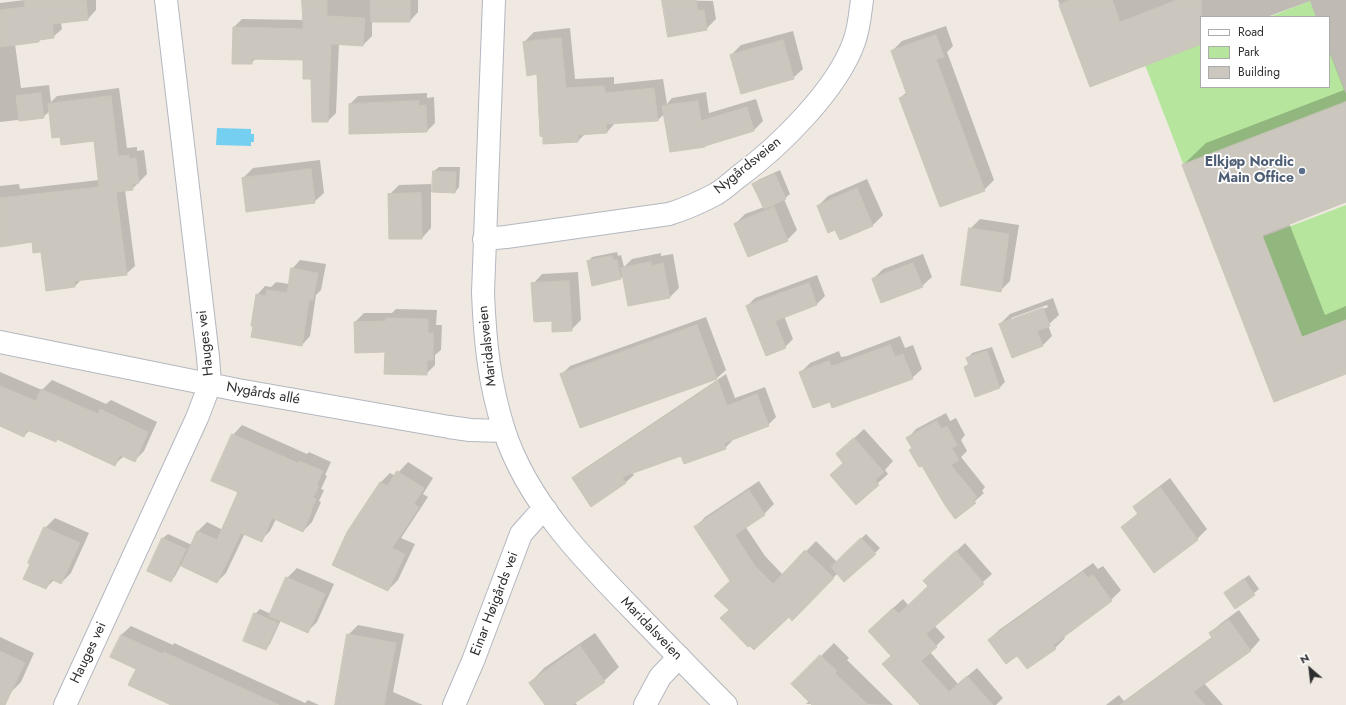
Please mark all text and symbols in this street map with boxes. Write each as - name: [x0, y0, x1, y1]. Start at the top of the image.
- legend: [1200, 16, 1330, 88]
- text: Road: [1238, 23, 1264, 41]
- text: Park: [1238, 43, 1259, 61]
- text: Building: [1238, 63, 1280, 81]
- street label: Nygårdsveien: [711, 134, 785, 198]
- place label: Elkjøp Nordic Main Office: [1205, 155, 1294, 188]
- marker: Elkjøp Nordic Main Office: [1297, 166, 1307, 176]
- street label: Maridalsveien: [475, 305, 501, 387]
- street label: Hauges vei: [194, 309, 218, 377]
- street label: Nygårds allé: [225, 379, 301, 409]
- street label: Einar Høigårds vei: [467, 550, 523, 658]
- street label: Maridalsveien: [617, 594, 685, 664]
- street label: Hauges vei: [67, 620, 111, 686]
- north arrow: [1290, 649, 1330, 689]
- text: N: [1297, 649, 1312, 668]

